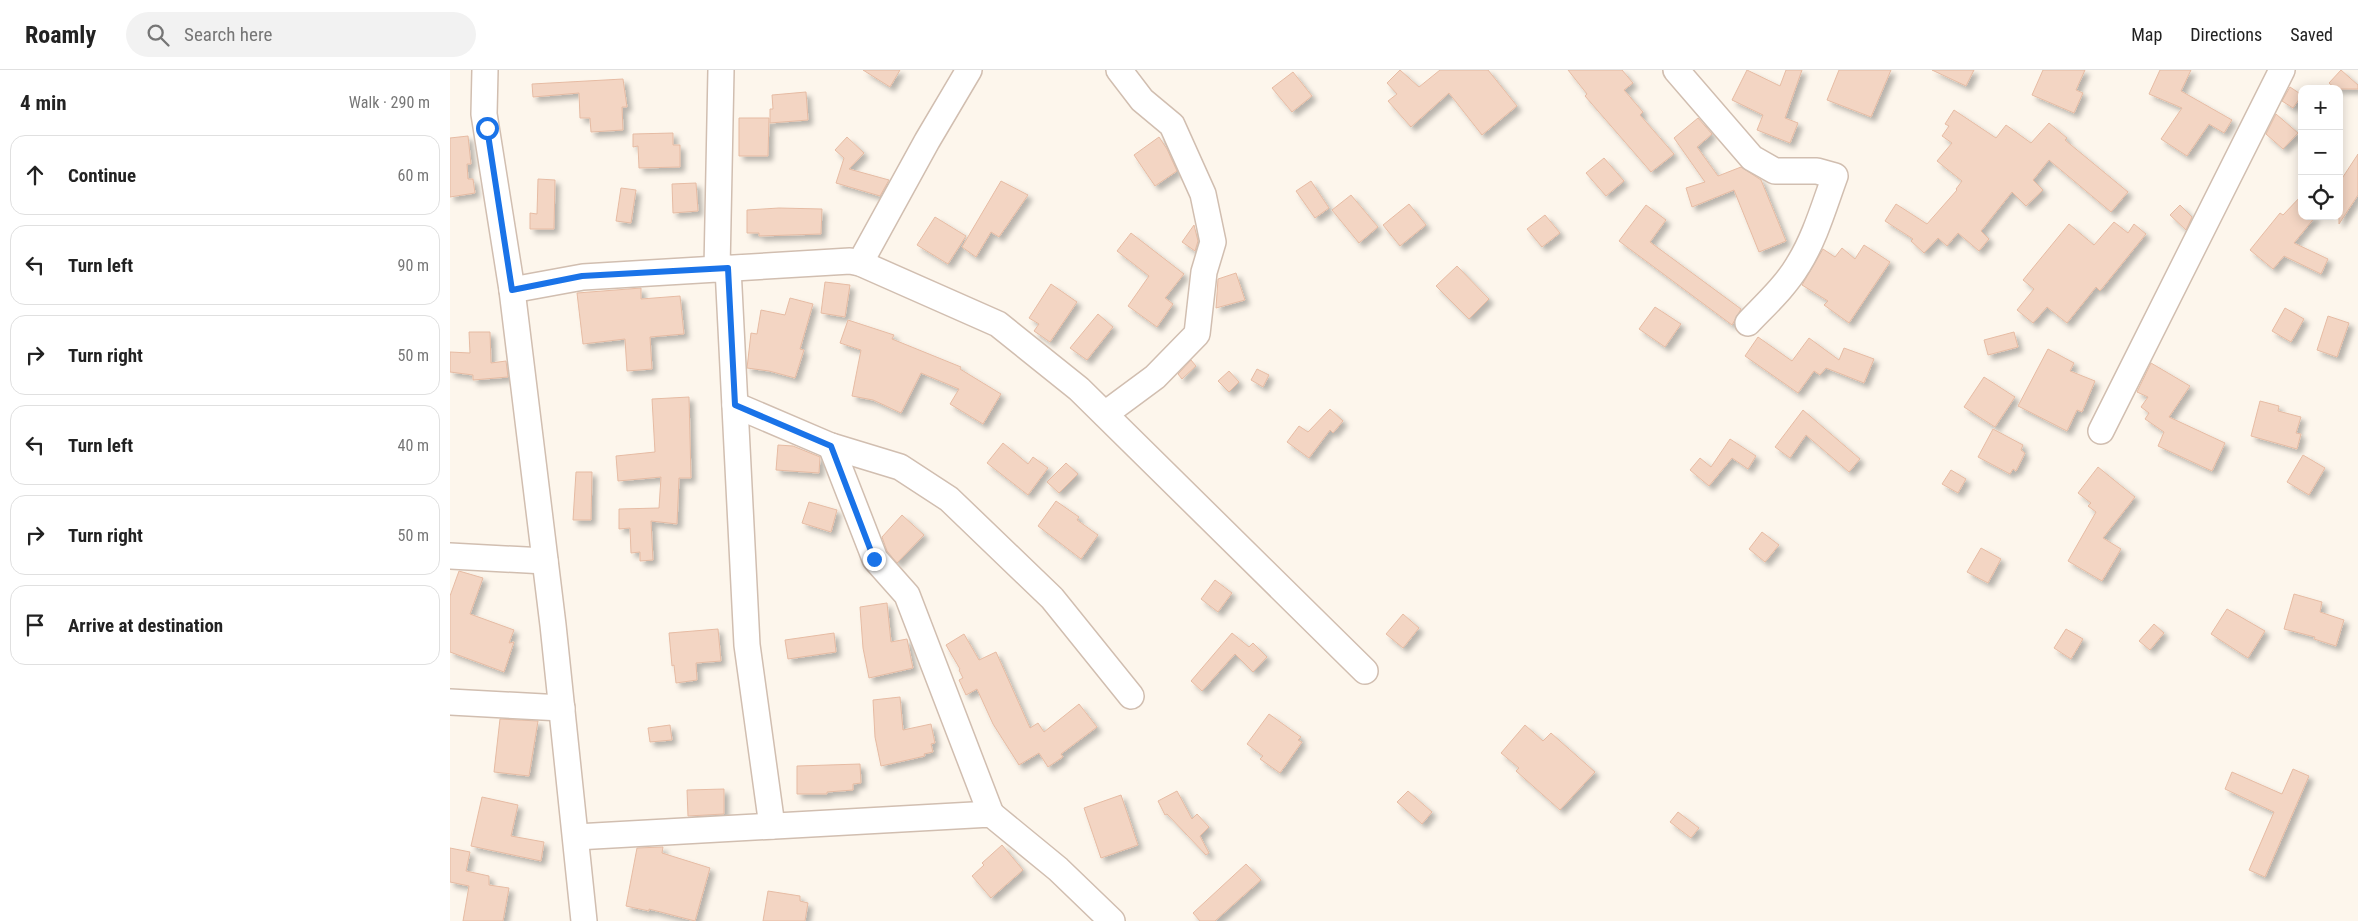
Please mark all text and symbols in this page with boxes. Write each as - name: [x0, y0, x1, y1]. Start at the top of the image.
- search box: [126, 12, 476, 57]
- text: Roamly: [25, 21, 96, 49]
- icon: search: [144, 21, 172, 49]
- text: Search here: [184, 23, 272, 46]
- text: Map: [2131, 24, 2162, 45]
- text: Directions: [2190, 24, 2262, 45]
- text: Saved: [2290, 24, 2333, 45]
- map controls: [2298, 85, 2343, 220]
- button: +: [2298, 85, 2343, 130]
- text: 4 min: [20, 91, 67, 115]
- text: Walk · 290 m: [349, 93, 430, 112]
- route start: [476, 117, 499, 140]
- button: −: [2298, 130, 2343, 175]
- icon: ahead: [21, 161, 49, 189]
- text: Continue: [68, 164, 136, 187]
- text: 60 m: [397, 166, 429, 185]
- button: locate: [2298, 175, 2343, 220]
- icon: left: [21, 251, 49, 279]
- text: Turn left: [68, 254, 133, 277]
- text: 90 m: [397, 256, 429, 275]
- icon: right: [21, 341, 49, 369]
- text: Turn right: [68, 344, 143, 367]
- text: 50 m: [397, 346, 429, 365]
- icon: left: [21, 431, 49, 459]
- text: Turn left: [68, 434, 133, 457]
- text: 40 m: [397, 436, 429, 455]
- icon: right: [21, 521, 49, 549]
- text: Turn right: [68, 524, 143, 547]
- text: 50 m: [397, 526, 429, 545]
- route end: [863, 548, 886, 571]
- icon: arrive: [21, 611, 49, 639]
- text: Arrive at destination: [68, 614, 223, 637]

